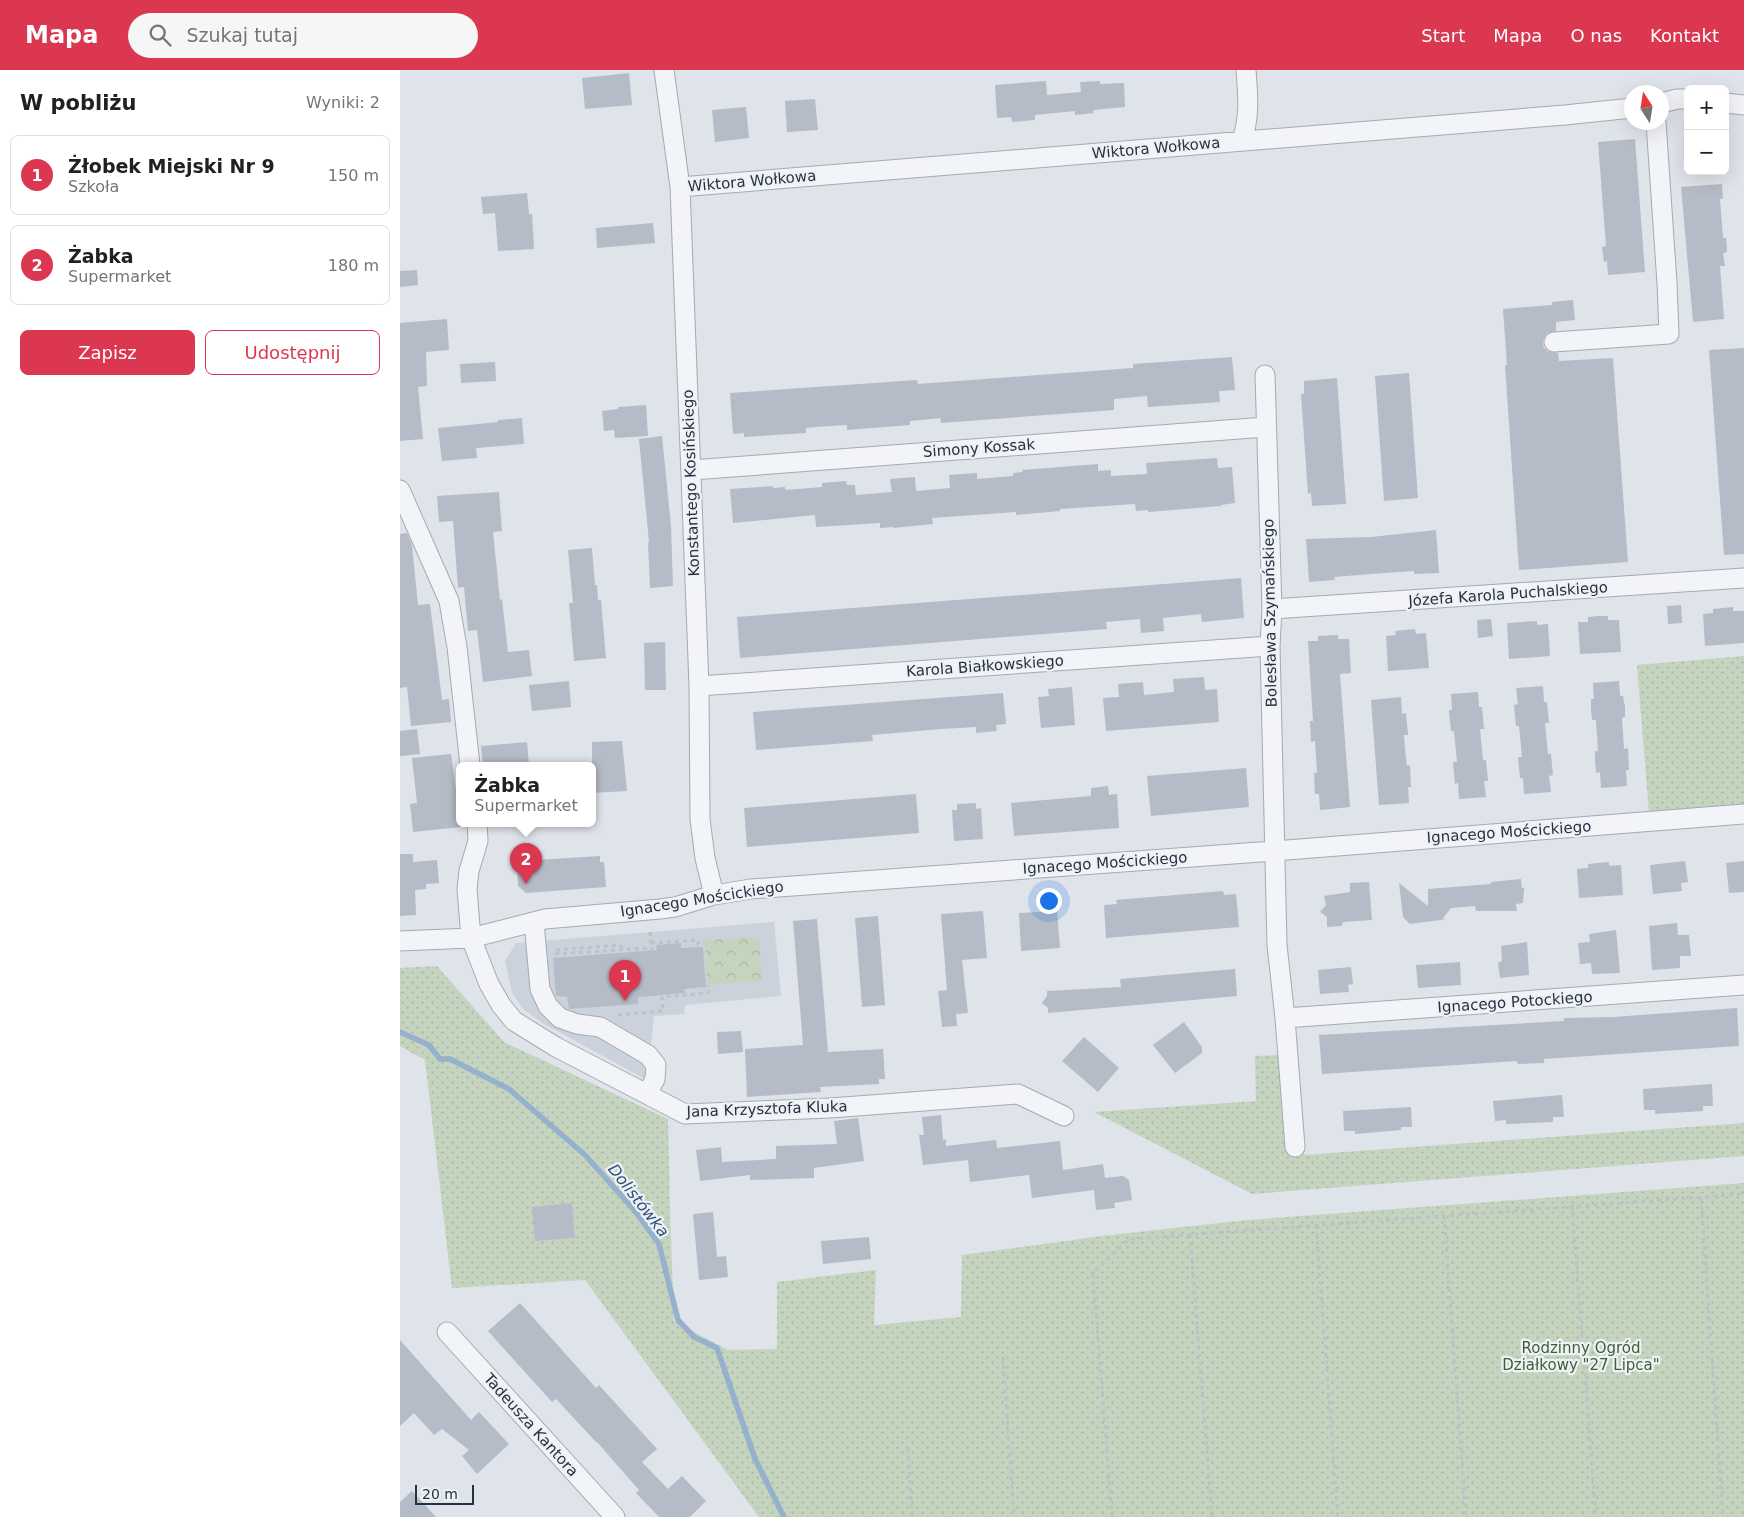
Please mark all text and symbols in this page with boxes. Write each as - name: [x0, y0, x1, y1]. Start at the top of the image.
- search box: [128, 13, 478, 58]
- text: Mapa: [25, 21, 98, 49]
- icon: search: [146, 21, 174, 49]
- text: Szukaj tutaj: [186, 24, 298, 46]
- text: Start: [1421, 25, 1465, 46]
- text: Mapa: [1493, 25, 1542, 46]
- text: O nas: [1570, 25, 1622, 46]
- text: Kontakt: [1650, 25, 1719, 46]
- north arrow: [1624, 85, 1669, 130]
- map controls: [1684, 85, 1729, 175]
- button: +: [1684, 85, 1729, 130]
- text: W pobliżu: [20, 91, 137, 115]
- text: Wyniki: 2: [306, 93, 380, 112]
- button: −: [1684, 130, 1729, 175]
- street label: Wiktora Wołkowa: [1091, 133, 1221, 163]
- text: Żłobek Miejski Nr 9: [68, 155, 275, 177]
- text: 1: [31, 166, 43, 185]
- text: 150 m: [328, 166, 379, 185]
- street label: Wiktora Wołkowa: [687, 166, 817, 196]
- text: Szkoła: [68, 177, 119, 196]
- text: Żabka: [68, 245, 134, 267]
- text: 2: [31, 256, 43, 275]
- text: 180 m: [328, 256, 379, 275]
- text: Supermarket: [68, 267, 171, 286]
- button: Zapisz: [20, 330, 195, 375]
- button: Udostępnij: [205, 330, 380, 375]
- street label: Konstantego Kosińskiego: [679, 389, 703, 577]
- street label: Simony Kossak: [922, 435, 1036, 461]
- street label: Bolesława Szymańskiego: [1259, 519, 1281, 707]
- street label: Józefa Karola Puchalskiego: [1407, 578, 1608, 610]
- street label: Karola Białkowskiego: [906, 652, 1064, 680]
- popup: [456, 762, 596, 827]
- text: Żabka: [474, 774, 540, 796]
- text: Supermarket: [474, 796, 578, 815]
- street label: Ignacego Mościckiego: [1426, 817, 1592, 847]
- pin: 2: [510, 843, 542, 884]
- street label: Ignacego Mościckiego: [1022, 848, 1188, 878]
- street label: Ignacego Mościckiego: [619, 877, 785, 921]
- your location: [1036, 888, 1062, 914]
- pin: 1: [609, 960, 641, 1001]
- street label: Ignacego Potockiego: [1437, 988, 1593, 1016]
- street label: Jana Krzysztofa Kluka: [685, 1097, 848, 1121]
- water label: Dolistówka: [604, 1160, 673, 1241]
- park label: Rodzinny Ogród Działkowy "27 Lipca": [1502, 1339, 1660, 1374]
- street label: Tadeusza Kantora: [479, 1369, 582, 1480]
- scale bar: [415, 1482, 474, 1505]
- text: 20 m: [422, 1486, 458, 1502]

